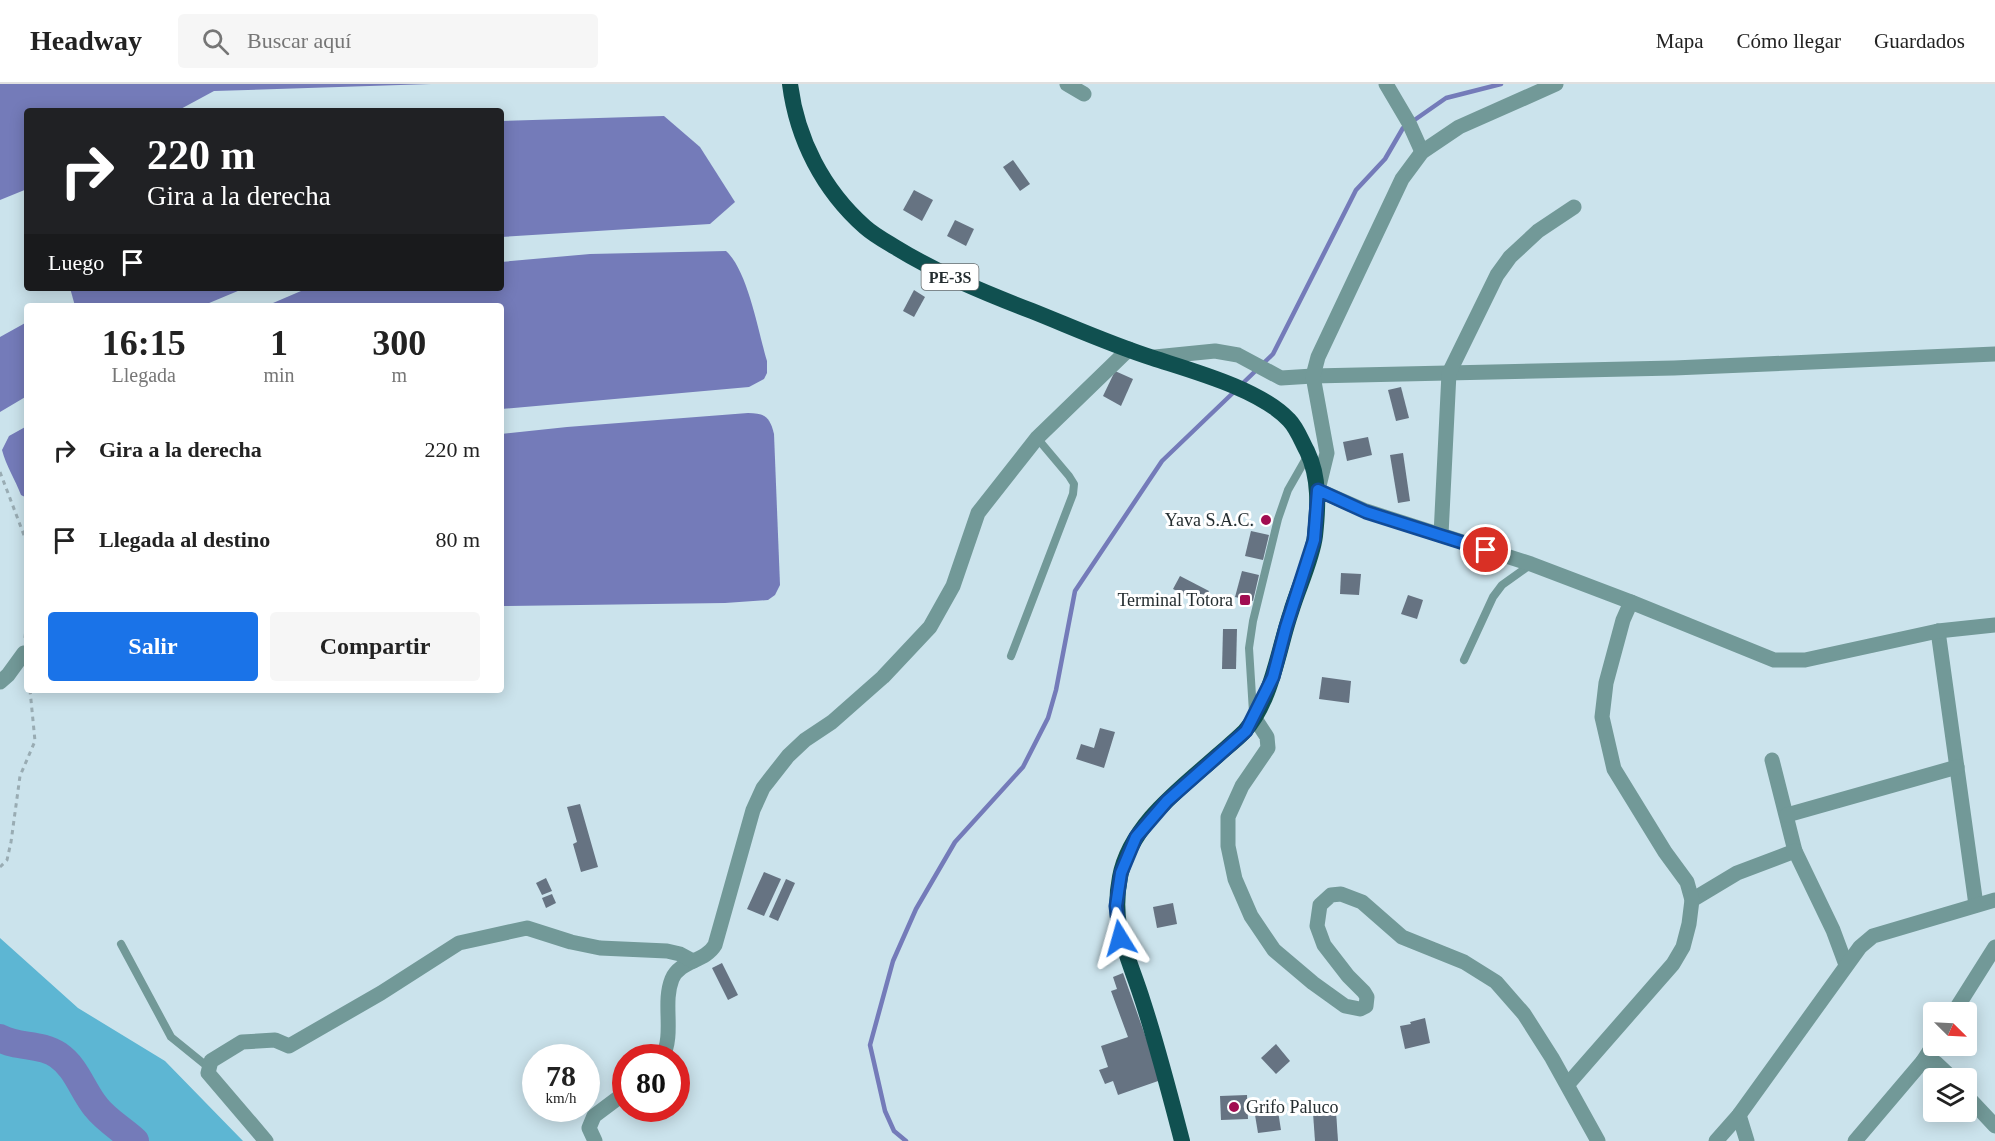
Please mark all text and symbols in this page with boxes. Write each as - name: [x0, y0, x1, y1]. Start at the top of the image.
- search box: [178, 14, 598, 68]
- text: Headway: [30, 25, 142, 56]
- icon: search: [199, 25, 232, 58]
- text: Buscar aquí: [247, 28, 351, 53]
- text: Mapa: [1656, 29, 1704, 53]
- text: Cómo llegar: [1737, 29, 1841, 53]
- text: Guardados: [1874, 29, 1965, 53]
- icon: right: [48, 132, 126, 210]
- text: 220 m: [147, 132, 256, 178]
- text: Gira a la derecha: [147, 181, 331, 211]
- icon: arrive: [116, 246, 149, 279]
- text: Luego: [48, 250, 104, 275]
- road number: PE-3S: [922, 264, 978, 290]
- text: 16:15: [102, 323, 186, 363]
- text: 1: [270, 323, 288, 363]
- text: 300: [372, 323, 426, 363]
- text: Llegada: [112, 364, 176, 386]
- text: min: [263, 364, 295, 386]
- text: m: [392, 364, 407, 386]
- icon: right: [48, 434, 81, 467]
- text: Gira a la derecha: [99, 437, 262, 462]
- text: 220 m: [424, 437, 480, 462]
- place label: Yava S.A.C.: [1165, 510, 1254, 530]
- marker: Yava S.A.C.: [1259, 513, 1273, 527]
- icon: arrive: [48, 524, 81, 557]
- pin: [1460, 524, 1511, 575]
- text: Llegada al destino: [99, 527, 270, 552]
- text: 80 m: [435, 527, 480, 552]
- icon: arrive: [1469, 533, 1502, 566]
- place label: Terminal Totora: [1117, 590, 1233, 610]
- marker: Terminal Totora: [1238, 593, 1252, 607]
- button: Salir: [48, 612, 258, 681]
- button: Compartir: [270, 612, 480, 681]
- position arrow: [1088, 906, 1152, 970]
- north arrow: [1923, 1002, 1977, 1056]
- map controls: [1923, 1002, 1977, 1122]
- speed limit sign: 80: [612, 1044, 690, 1122]
- text: 78: [546, 1059, 576, 1092]
- button: layers: [1923, 1068, 1977, 1122]
- text: km/h: [546, 1090, 576, 1106]
- place label: Grifo Paluco: [1246, 1097, 1338, 1117]
- marker: Grifo Paluco: [1227, 1100, 1241, 1114]

